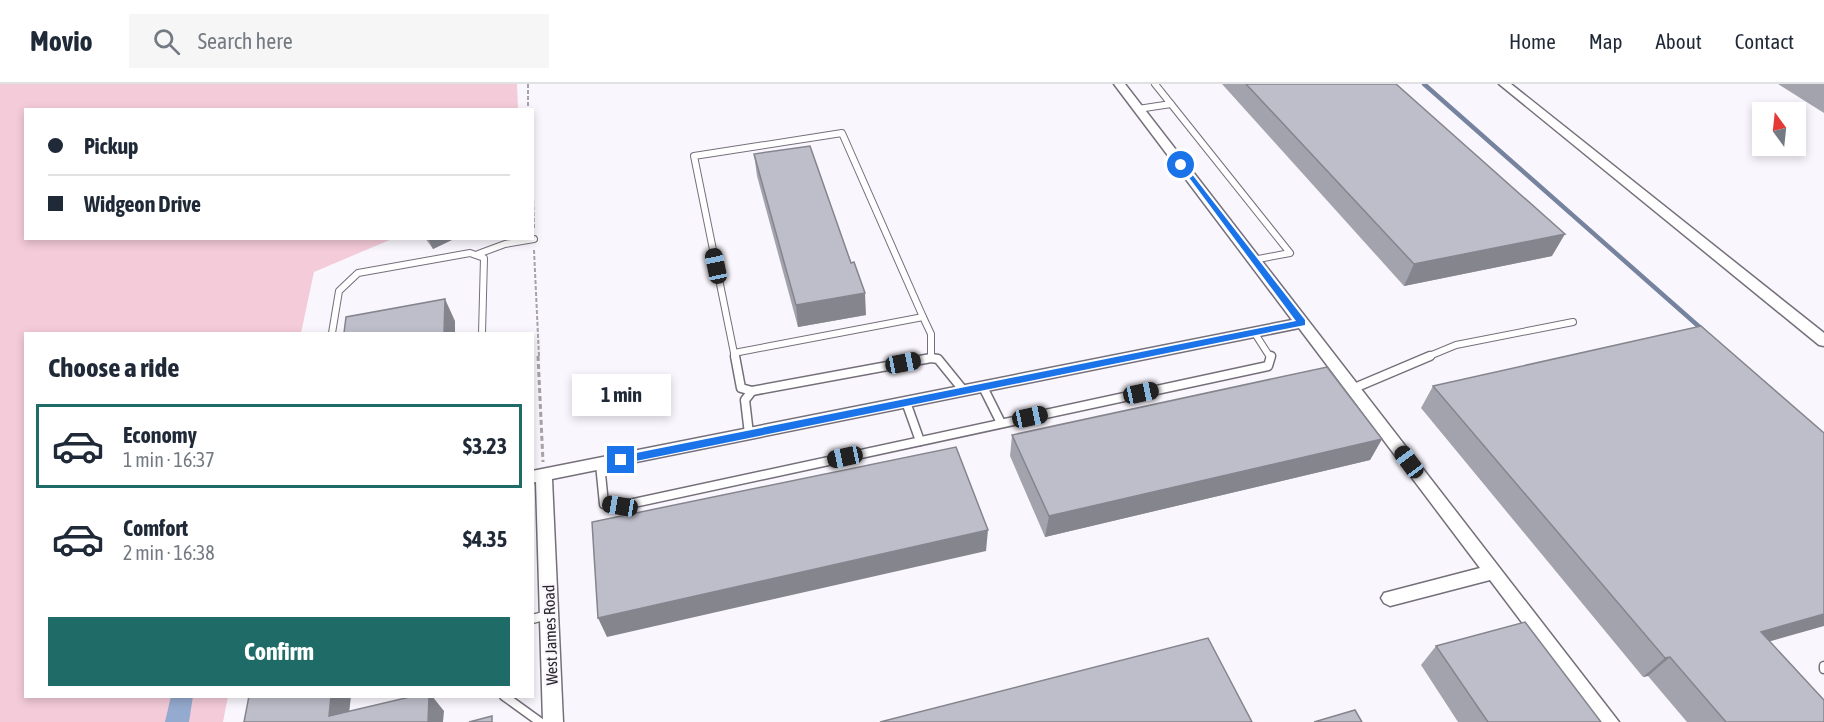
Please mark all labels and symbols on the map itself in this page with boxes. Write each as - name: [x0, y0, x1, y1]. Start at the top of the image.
- north arrow: [1752, 102, 1806, 156]
- route start: [1167, 151, 1194, 178]
- car: [703, 247, 729, 285]
- car: [884, 351, 922, 375]
- callout: 1 min: [572, 373, 670, 415]
- car: [1122, 380, 1160, 406]
- car: [1011, 404, 1049, 430]
- car: [1391, 442, 1427, 482]
- car: [826, 444, 864, 470]
- route end: [607, 446, 634, 473]
- car: [601, 494, 639, 518]
- street label: West James Road: [539, 584, 561, 686]

